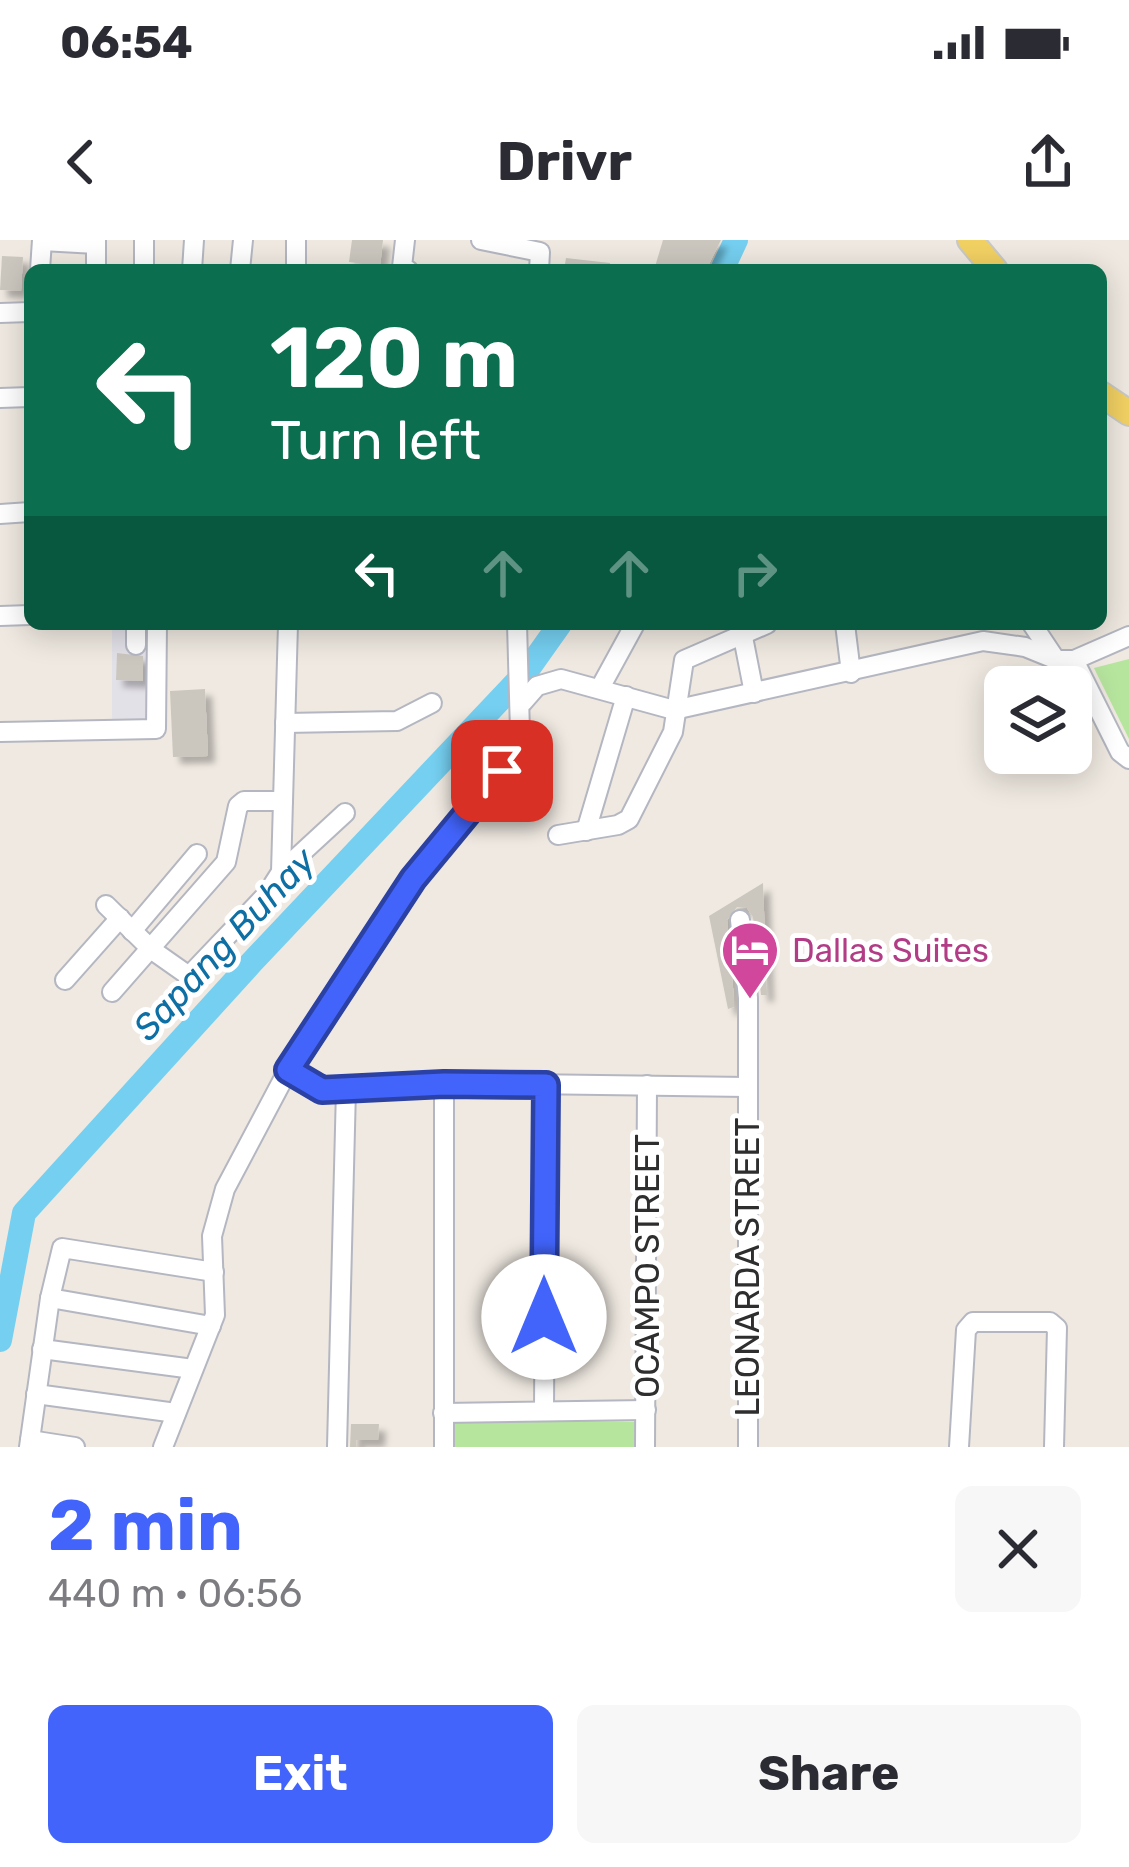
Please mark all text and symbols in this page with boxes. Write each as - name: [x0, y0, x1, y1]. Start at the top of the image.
- text: 06:54: [60, 16, 193, 69]
- icon: back: [48, 129, 114, 195]
- icon: share: [1015, 129, 1081, 195]
- text: Drivr: [497, 130, 632, 194]
- text: 120 m: [270, 308, 518, 408]
- icon: left: [72, 312, 228, 468]
- text: Turn left: [270, 409, 481, 473]
- icon: left: [344, 540, 410, 606]
- icon: ahead: [470, 540, 536, 606]
- icon: ahead: [596, 540, 662, 606]
- icon: right: [722, 540, 788, 606]
- map controls: [984, 666, 1092, 774]
- button: layers: [984, 666, 1092, 774]
- pin: [451, 720, 553, 822]
- icon: arrive: [469, 738, 535, 804]
- water label: Sapang Buhay: [124, 838, 325, 1049]
- hotel icon: Dallas Suites: [719, 919, 781, 1001]
- place label: Dallas Suites: [792, 931, 989, 970]
- street label: LEONARDA STREET: [728, 1117, 767, 1417]
- street label: OCAMPO STREET: [628, 1134, 667, 1398]
- position arrow: [481, 1254, 607, 1380]
- text: 2 min: [48, 1483, 243, 1568]
- button: close: [955, 1486, 1081, 1612]
- text: 440 m · 06:56: [48, 1571, 302, 1617]
- button: Exit: [48, 1705, 553, 1843]
- button: Share: [577, 1705, 1081, 1843]

